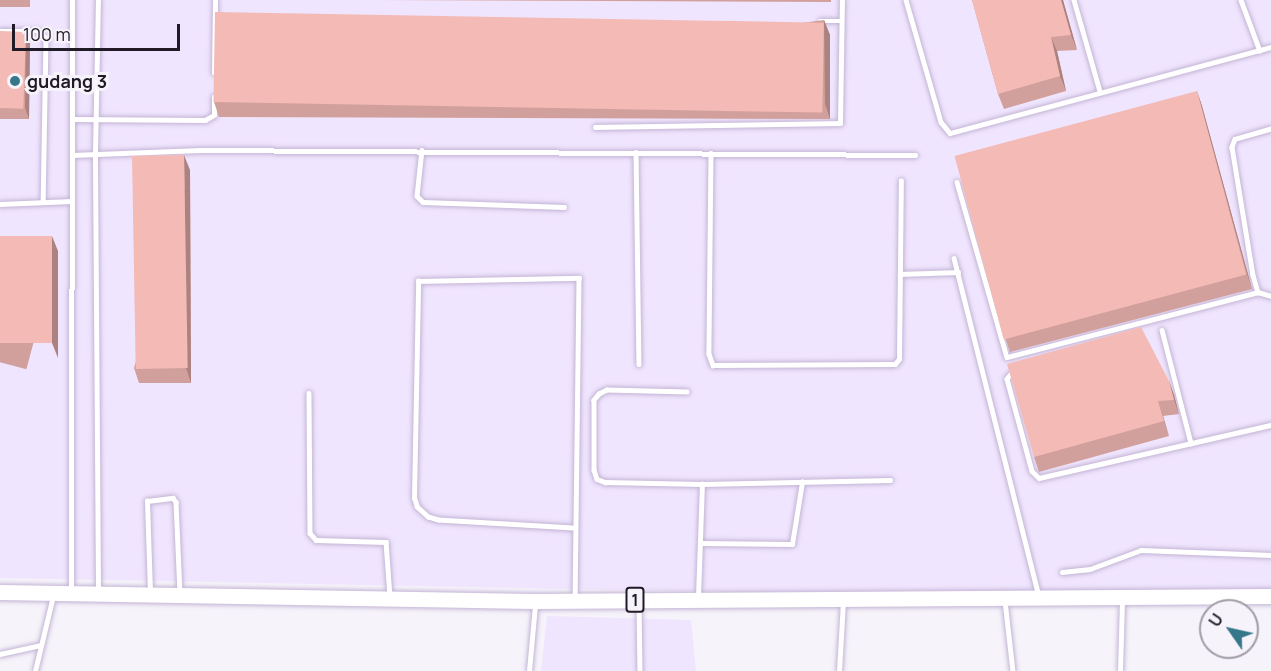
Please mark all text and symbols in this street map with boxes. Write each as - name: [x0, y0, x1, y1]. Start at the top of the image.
- scale bar: [15, 12, 183, 50]
- text: 100 m: [23, 22, 71, 46]
- place label: gudang 3: [27, 70, 107, 92]
- marker: gudang 3: [8, 74, 22, 88]
- road number: 1: [624, 587, 646, 613]
- north arrow: [1199, 599, 1259, 659]
- text: U: [1203, 609, 1228, 631]

